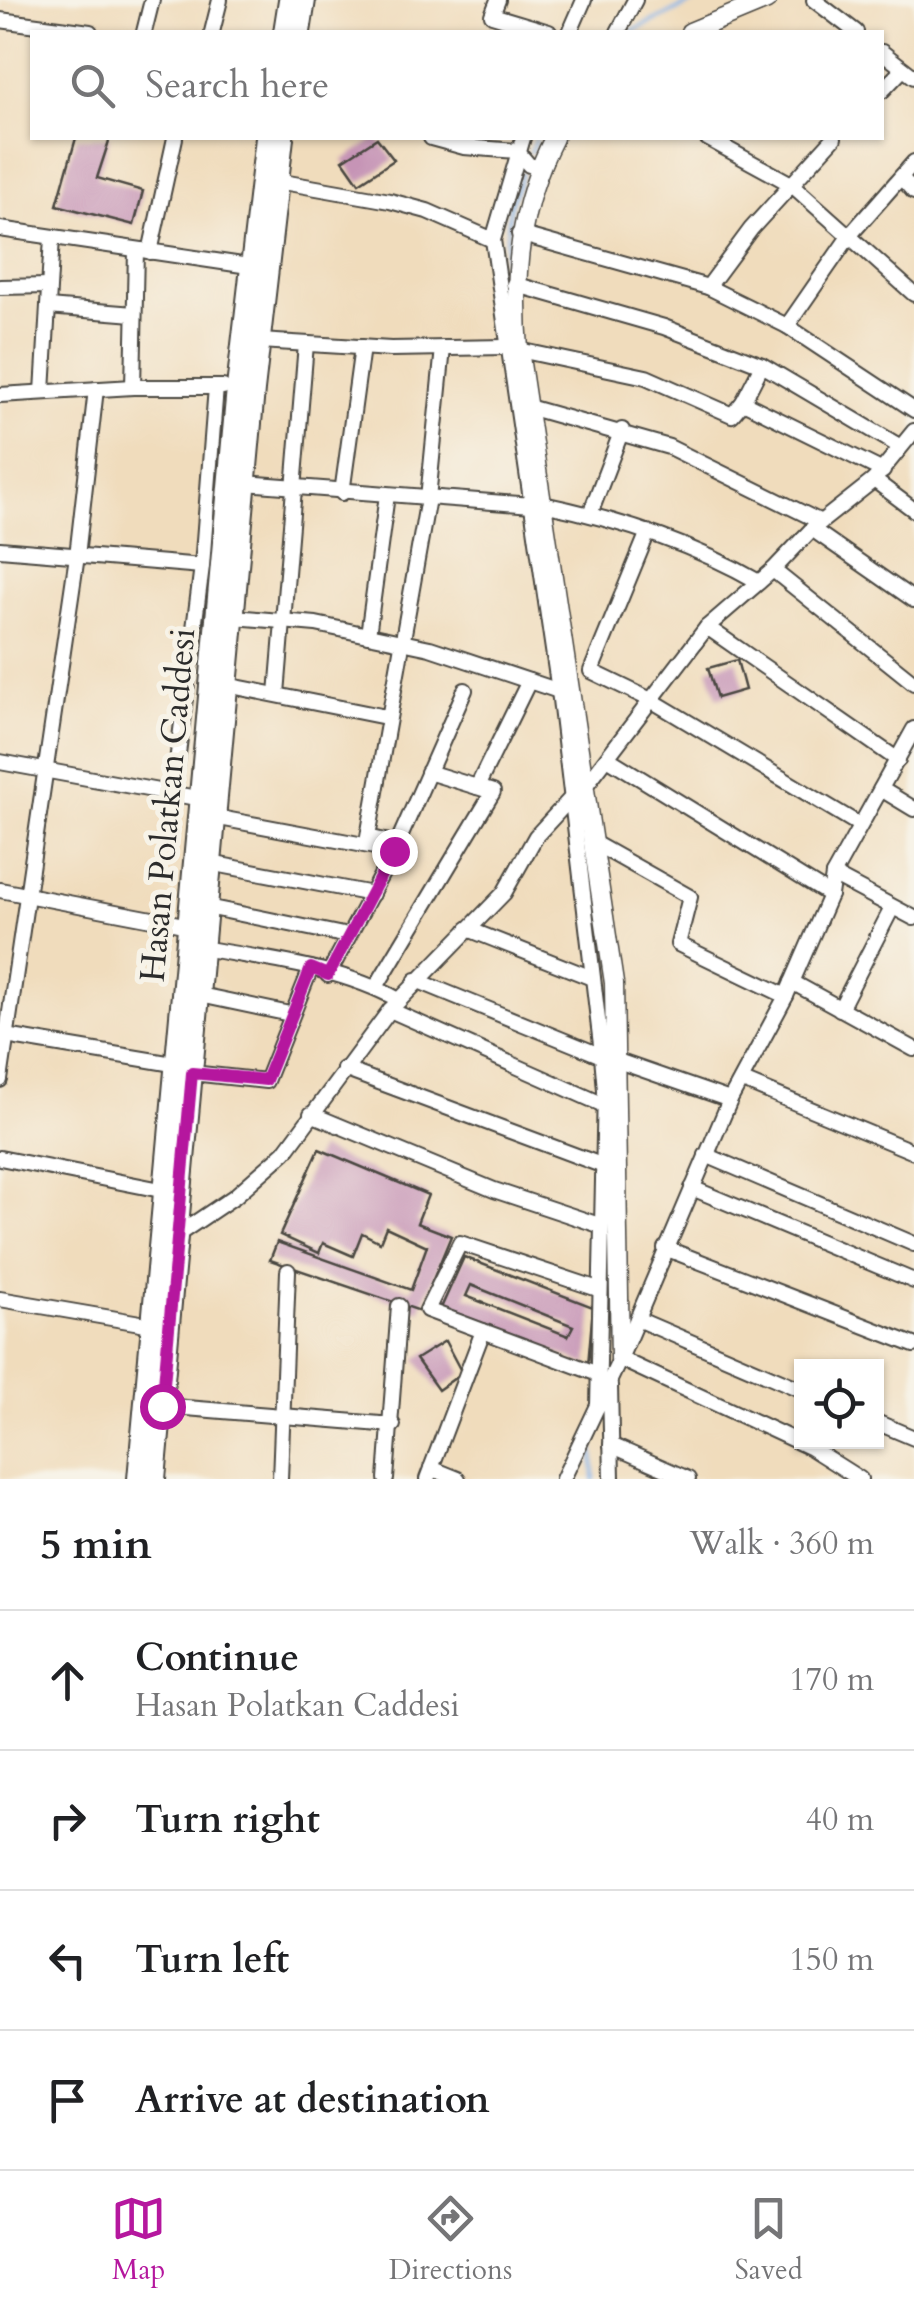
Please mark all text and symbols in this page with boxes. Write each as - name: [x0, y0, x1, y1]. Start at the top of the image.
- search box: [30, 30, 884, 140]
- icon: search: [65, 58, 120, 113]
- text: Search here: [145, 59, 329, 111]
- street label: Hasan Polatkan Caddesi: [129, 626, 207, 984]
- route end: [372, 829, 418, 875]
- map controls: [794, 1359, 884, 1449]
- button: locate: [794, 1359, 884, 1449]
- route start: [140, 1384, 186, 1430]
- text: 5 min: [40, 1516, 152, 1573]
- text: Walk · 360 m: [689, 1522, 874, 1566]
- text: Continue: [135, 1632, 299, 1684]
- icon: ahead: [40, 1653, 95, 1708]
- text: 170 m: [789, 1658, 874, 1702]
- text: Hasan Polatkan Caddesi: [135, 1684, 460, 1728]
- icon: right: [40, 1793, 95, 1848]
- text: Turn right: [135, 1794, 320, 1846]
- text: 40 m: [806, 1798, 874, 1842]
- icon: left: [40, 1933, 95, 1988]
- text: Turn left: [135, 1934, 289, 1986]
- text: 150 m: [789, 1938, 874, 1982]
- icon: arrive: [40, 2073, 95, 2128]
- text: Arrive at destination: [135, 2074, 490, 2126]
- tab: Map: [111, 2191, 166, 2289]
- tab: Directions: [389, 2191, 512, 2289]
- tab: Saved: [735, 2191, 803, 2289]

